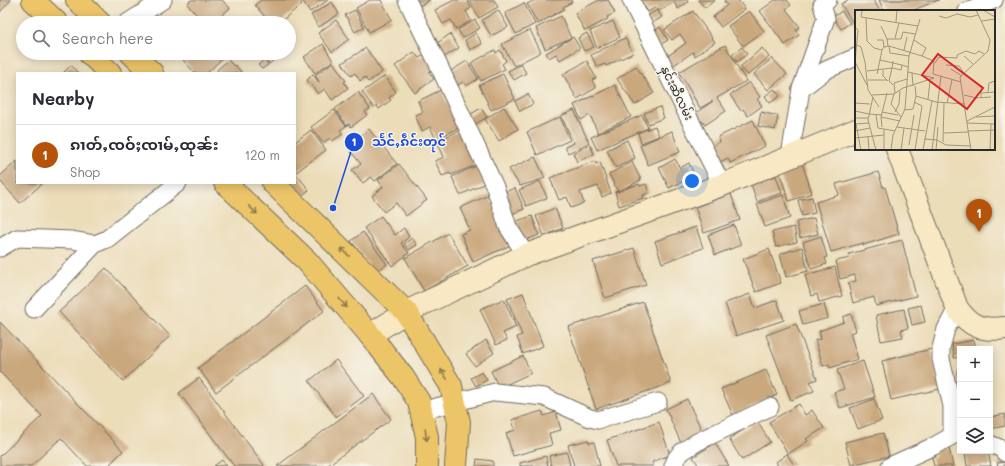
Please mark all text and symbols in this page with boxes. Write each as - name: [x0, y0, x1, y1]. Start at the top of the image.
- inset map: [855, 10, 995, 150]
- search box: [16, 16, 296, 60]
- icon: search: [30, 27, 52, 49]
- text: Search here: [62, 28, 153, 48]
- street label: နှင်းဆီလမ်း: [655, 63, 698, 124]
- text: Nearby: [32, 87, 94, 109]
- callout: သႅင်ႇၵဵင်းတုင်: [344, 129, 454, 154]
- text: သႅင်ႇၵဵင်းတုင်: [372, 132, 446, 153]
- text: 1: [351, 133, 357, 149]
- text: ၵၢတ်ႇၸဝ်ႈၸၢမ်ႇထုၼ်း: [70, 134, 218, 154]
- text: 1: [42, 146, 48, 163]
- text: 120 m: [244, 146, 280, 163]
- text: Shop: [70, 163, 100, 180]
- your location: [682, 171, 702, 191]
- pin: 1: [966, 199, 992, 232]
- one-way arrow: [248, 205, 258, 215]
- one-way arrow: [340, 247, 350, 257]
- one-way arrow: [339, 298, 348, 309]
- map controls: [957, 346, 993, 454]
- button: +: [957, 346, 993, 382]
- one-way arrow: [439, 368, 447, 380]
- button: −: [957, 382, 993, 418]
- button: layers: [957, 418, 993, 454]
- one-way arrow: [422, 428, 430, 441]

